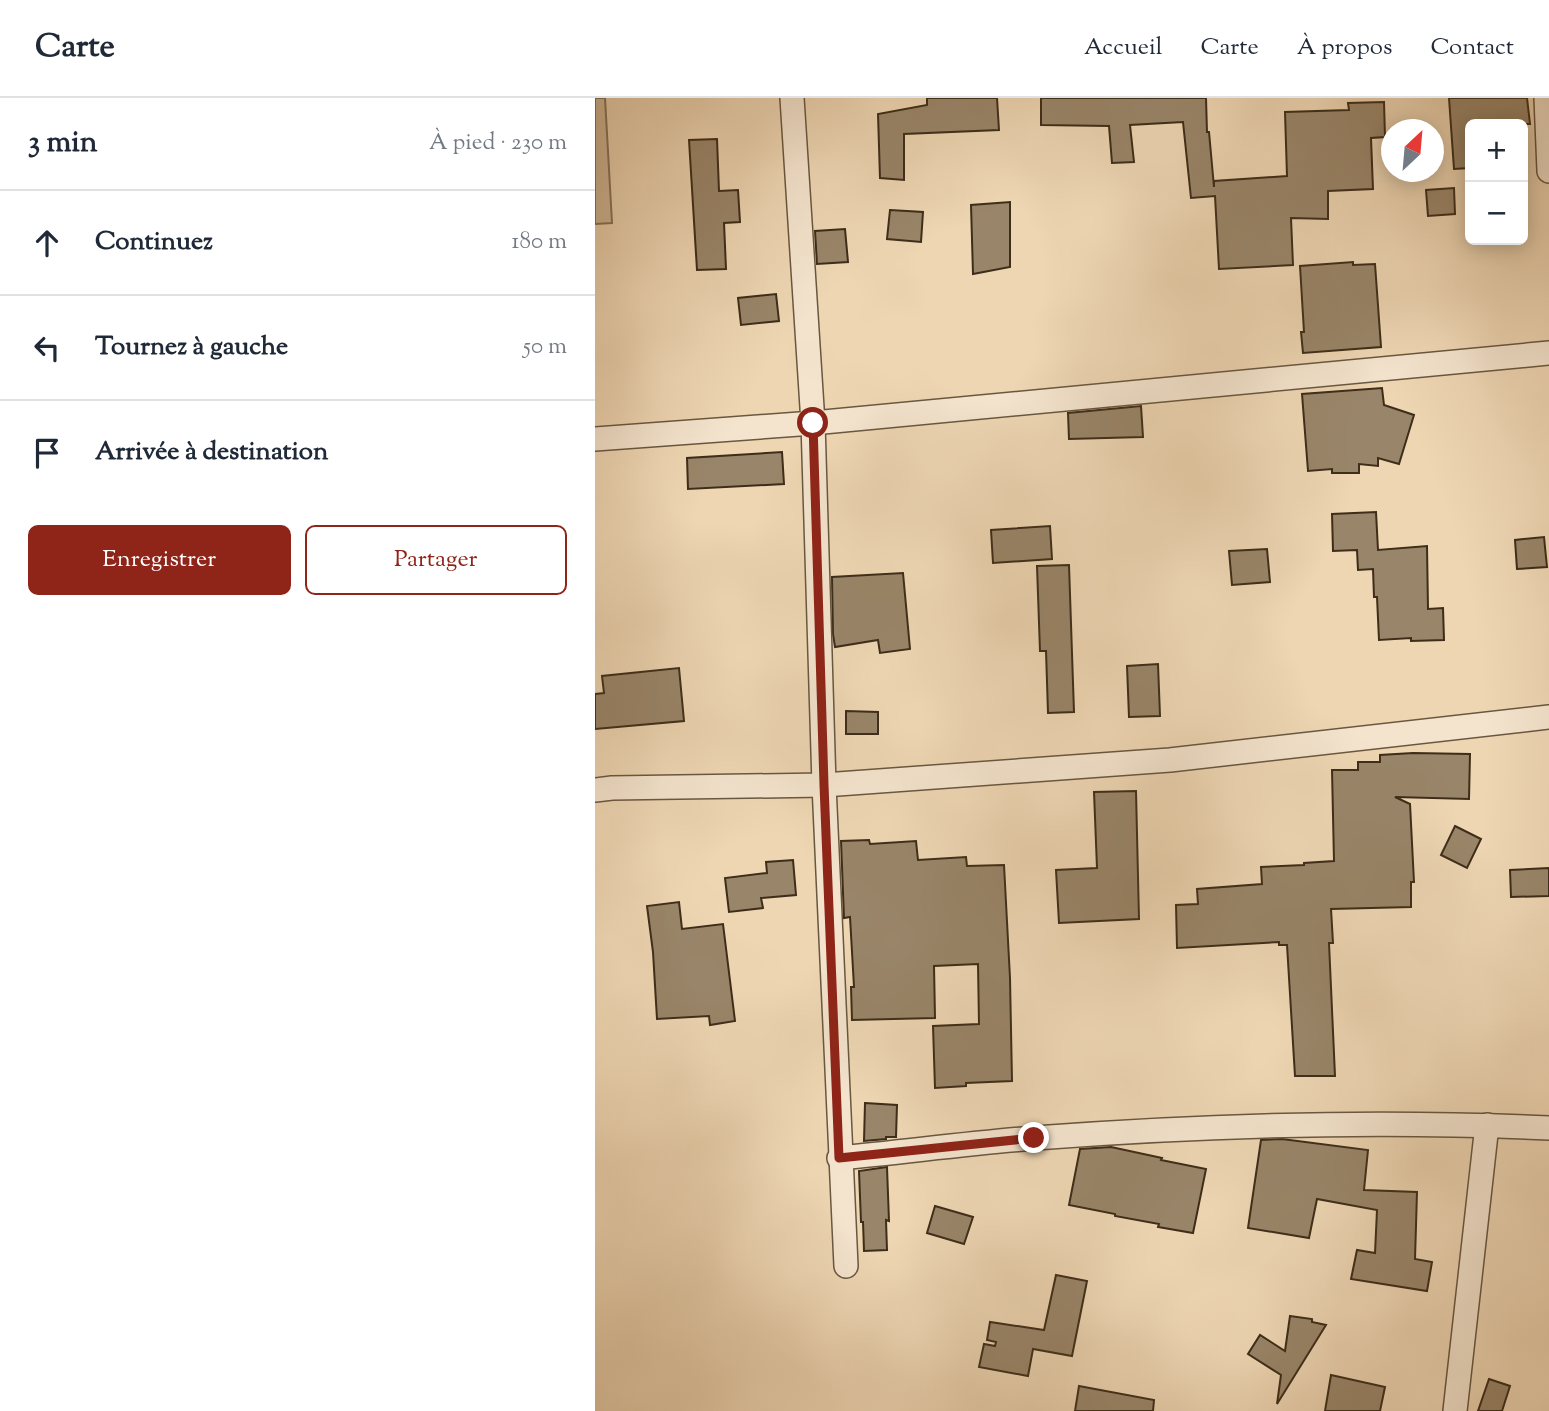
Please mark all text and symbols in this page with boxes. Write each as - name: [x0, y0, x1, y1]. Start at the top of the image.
- text: Carte: [35, 24, 115, 72]
- text: Accueil: [1084, 31, 1163, 65]
- text: Carte: [1201, 31, 1259, 65]
- text: À propos: [1297, 31, 1392, 65]
- text: Contact: [1430, 31, 1514, 65]
- north arrow: [1381, 119, 1444, 182]
- map controls: [1465, 119, 1528, 245]
- button: +: [1465, 119, 1528, 182]
- text: 3 min: [28, 122, 98, 165]
- text: À pied · 230 m: [429, 127, 567, 160]
- button: −: [1465, 182, 1528, 245]
- icon: ahead: [28, 224, 66, 262]
- text: Continuez: [95, 224, 213, 261]
- text: 180 m: [512, 226, 567, 259]
- icon: left: [28, 329, 66, 367]
- text: Tournez à gauche: [95, 329, 288, 366]
- text: 50 m: [523, 331, 567, 364]
- route start: [797, 407, 828, 438]
- icon: arrive: [28, 434, 66, 472]
- text: Arrivée à destination: [95, 434, 328, 471]
- button: Enregistrer: [28, 525, 291, 595]
- button: Partager: [305, 525, 567, 595]
- route end: [1018, 1122, 1049, 1153]

